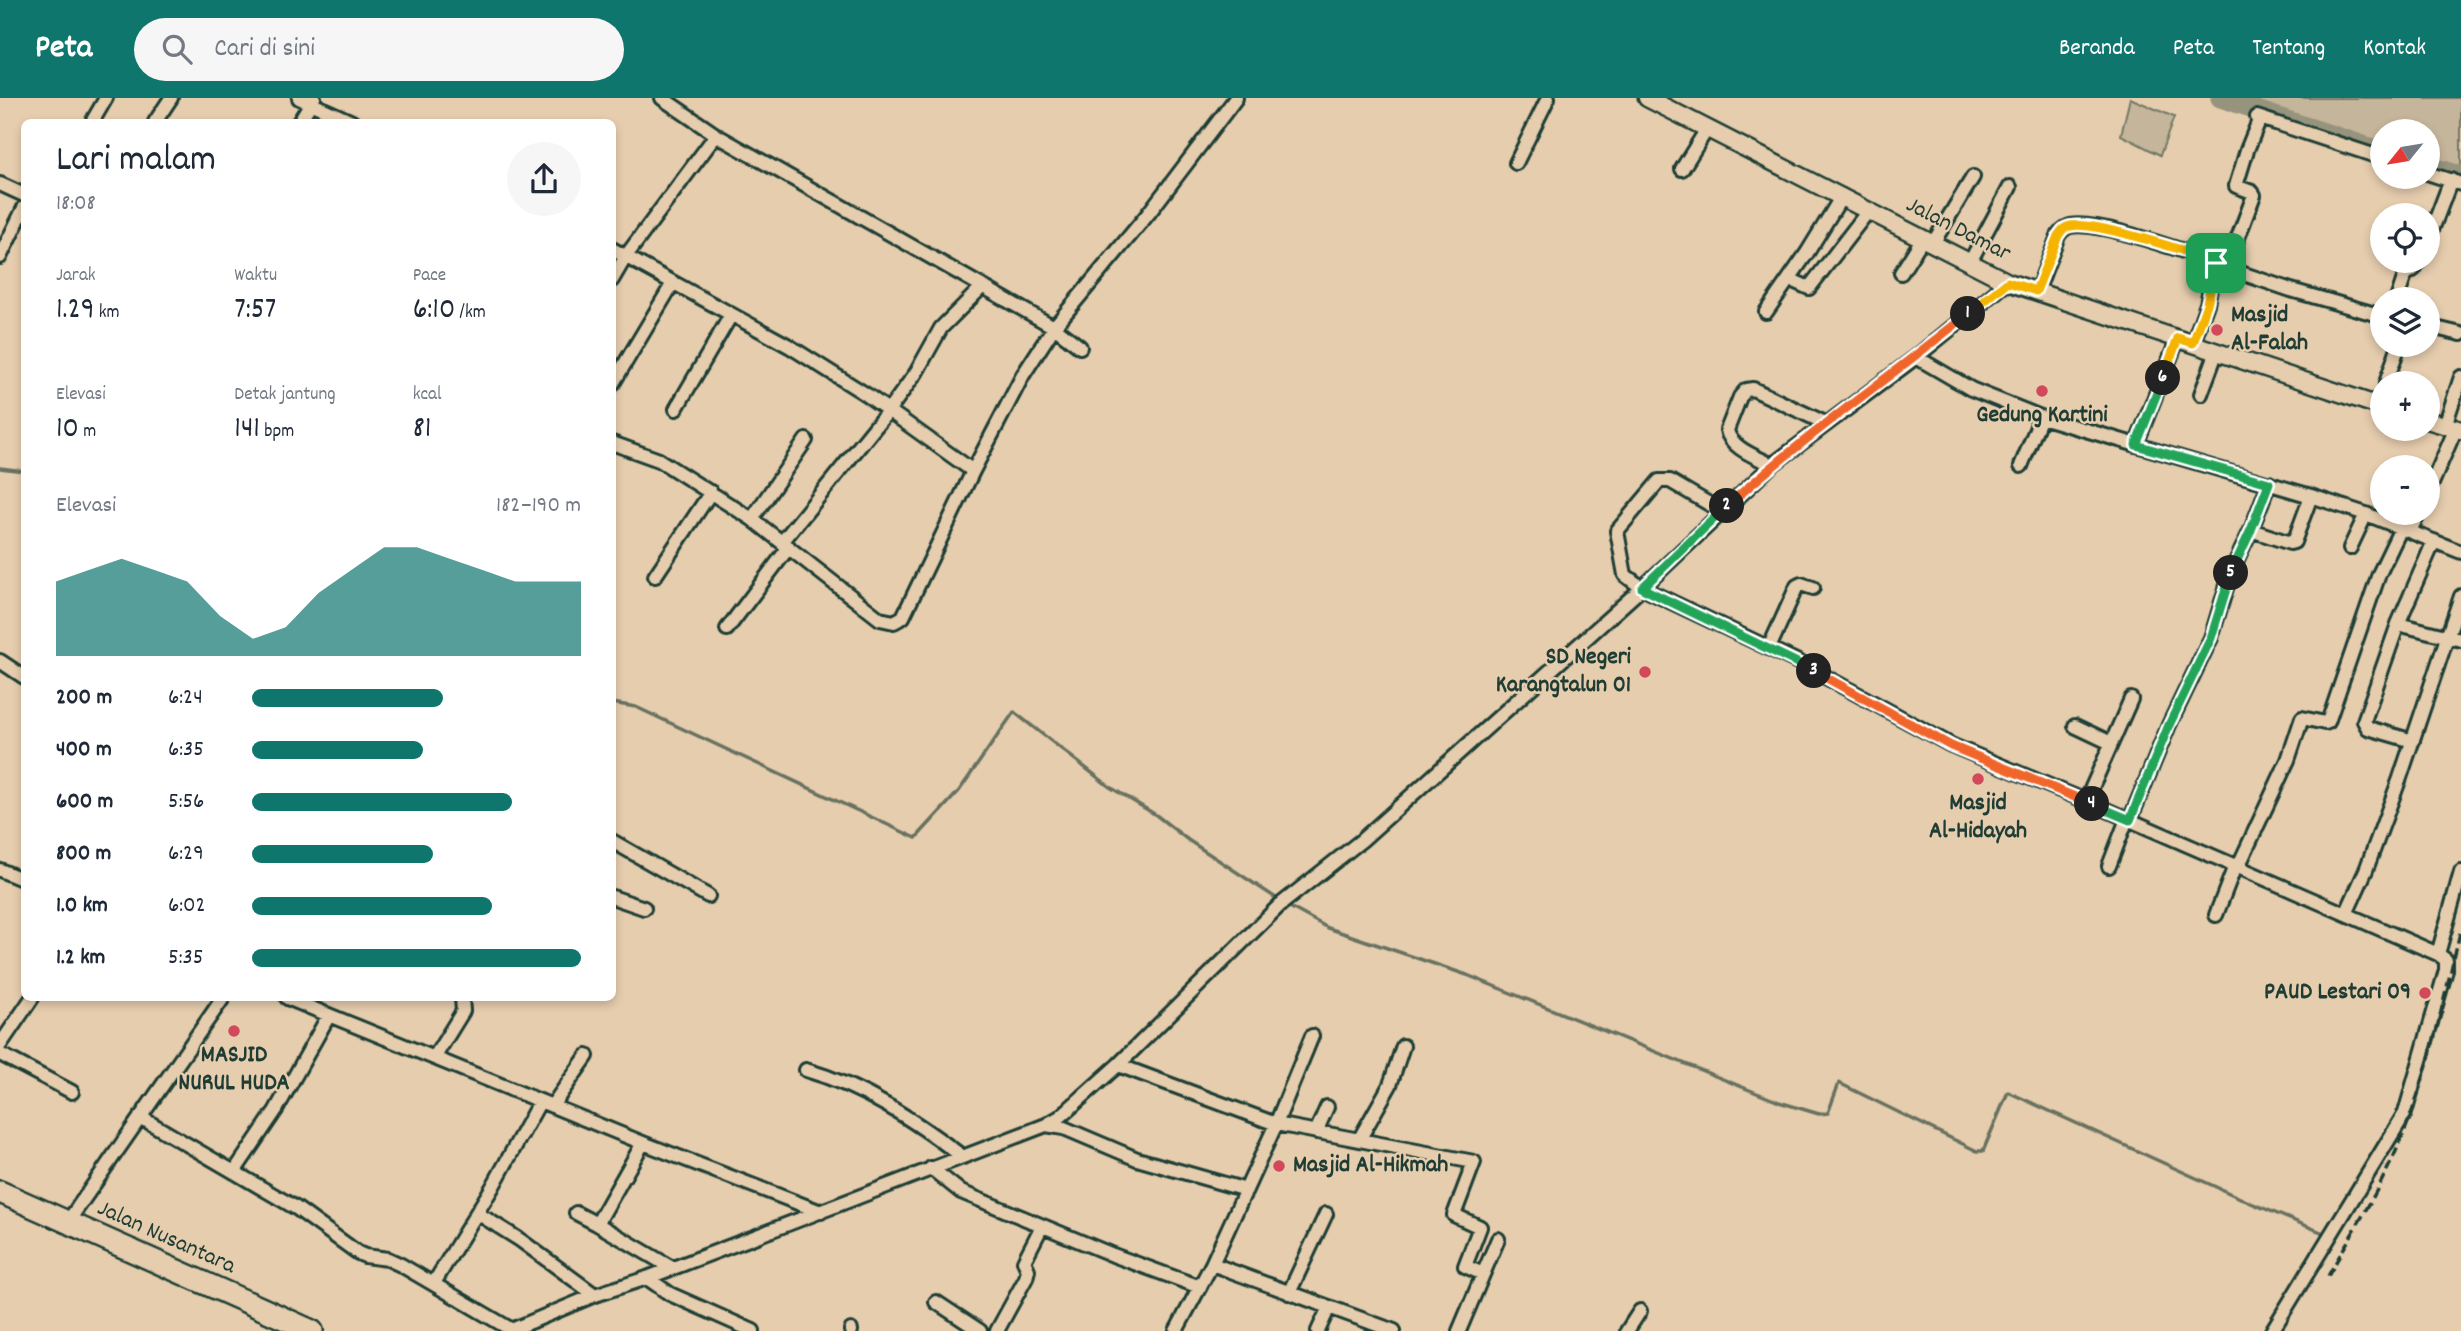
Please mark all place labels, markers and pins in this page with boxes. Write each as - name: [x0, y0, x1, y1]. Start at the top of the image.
- pin: [2186, 233, 2246, 293]
- pin: 1: [1951, 296, 1986, 332]
- place label: Masjid Al-Falah: [2231, 299, 2308, 361]
- marker: Masjid Al-Falah: [2209, 322, 2225, 338]
- pin: 6: [2146, 360, 2180, 396]
- marker: Gedung Kartini: [2034, 383, 2050, 399]
- place label: Gedung Kartini: [1976, 399, 2108, 433]
- pin: 2: [1710, 488, 1744, 524]
- pin: 5: [2214, 556, 2248, 590]
- place label: SD Negeri Karangtalun 01: [1496, 641, 1632, 703]
- pin: 3: [1797, 654, 1832, 688]
- marker: SD Negeri Karangtalun 01: [1637, 664, 1653, 680]
- marker: Masjid Al-Hidayah: [1970, 771, 1986, 787]
- pin: 4: [2074, 786, 2110, 822]
- place label: Masjid Al-Hidayah: [1929, 787, 2027, 849]
- place label: PAUD Lestari 09: [2264, 976, 2411, 1010]
- marker: PAUD Lestari 09: [2417, 985, 2433, 1001]
- marker: MASJID NURUL HUDA: [226, 1023, 242, 1039]
- place label: MASJID NURUL HUDA: [178, 1039, 290, 1101]
- place label: Masjid Al-Hikmah: [1293, 1149, 1448, 1183]
- marker: Masjid Al-Hikmah: [1271, 1158, 1287, 1174]

